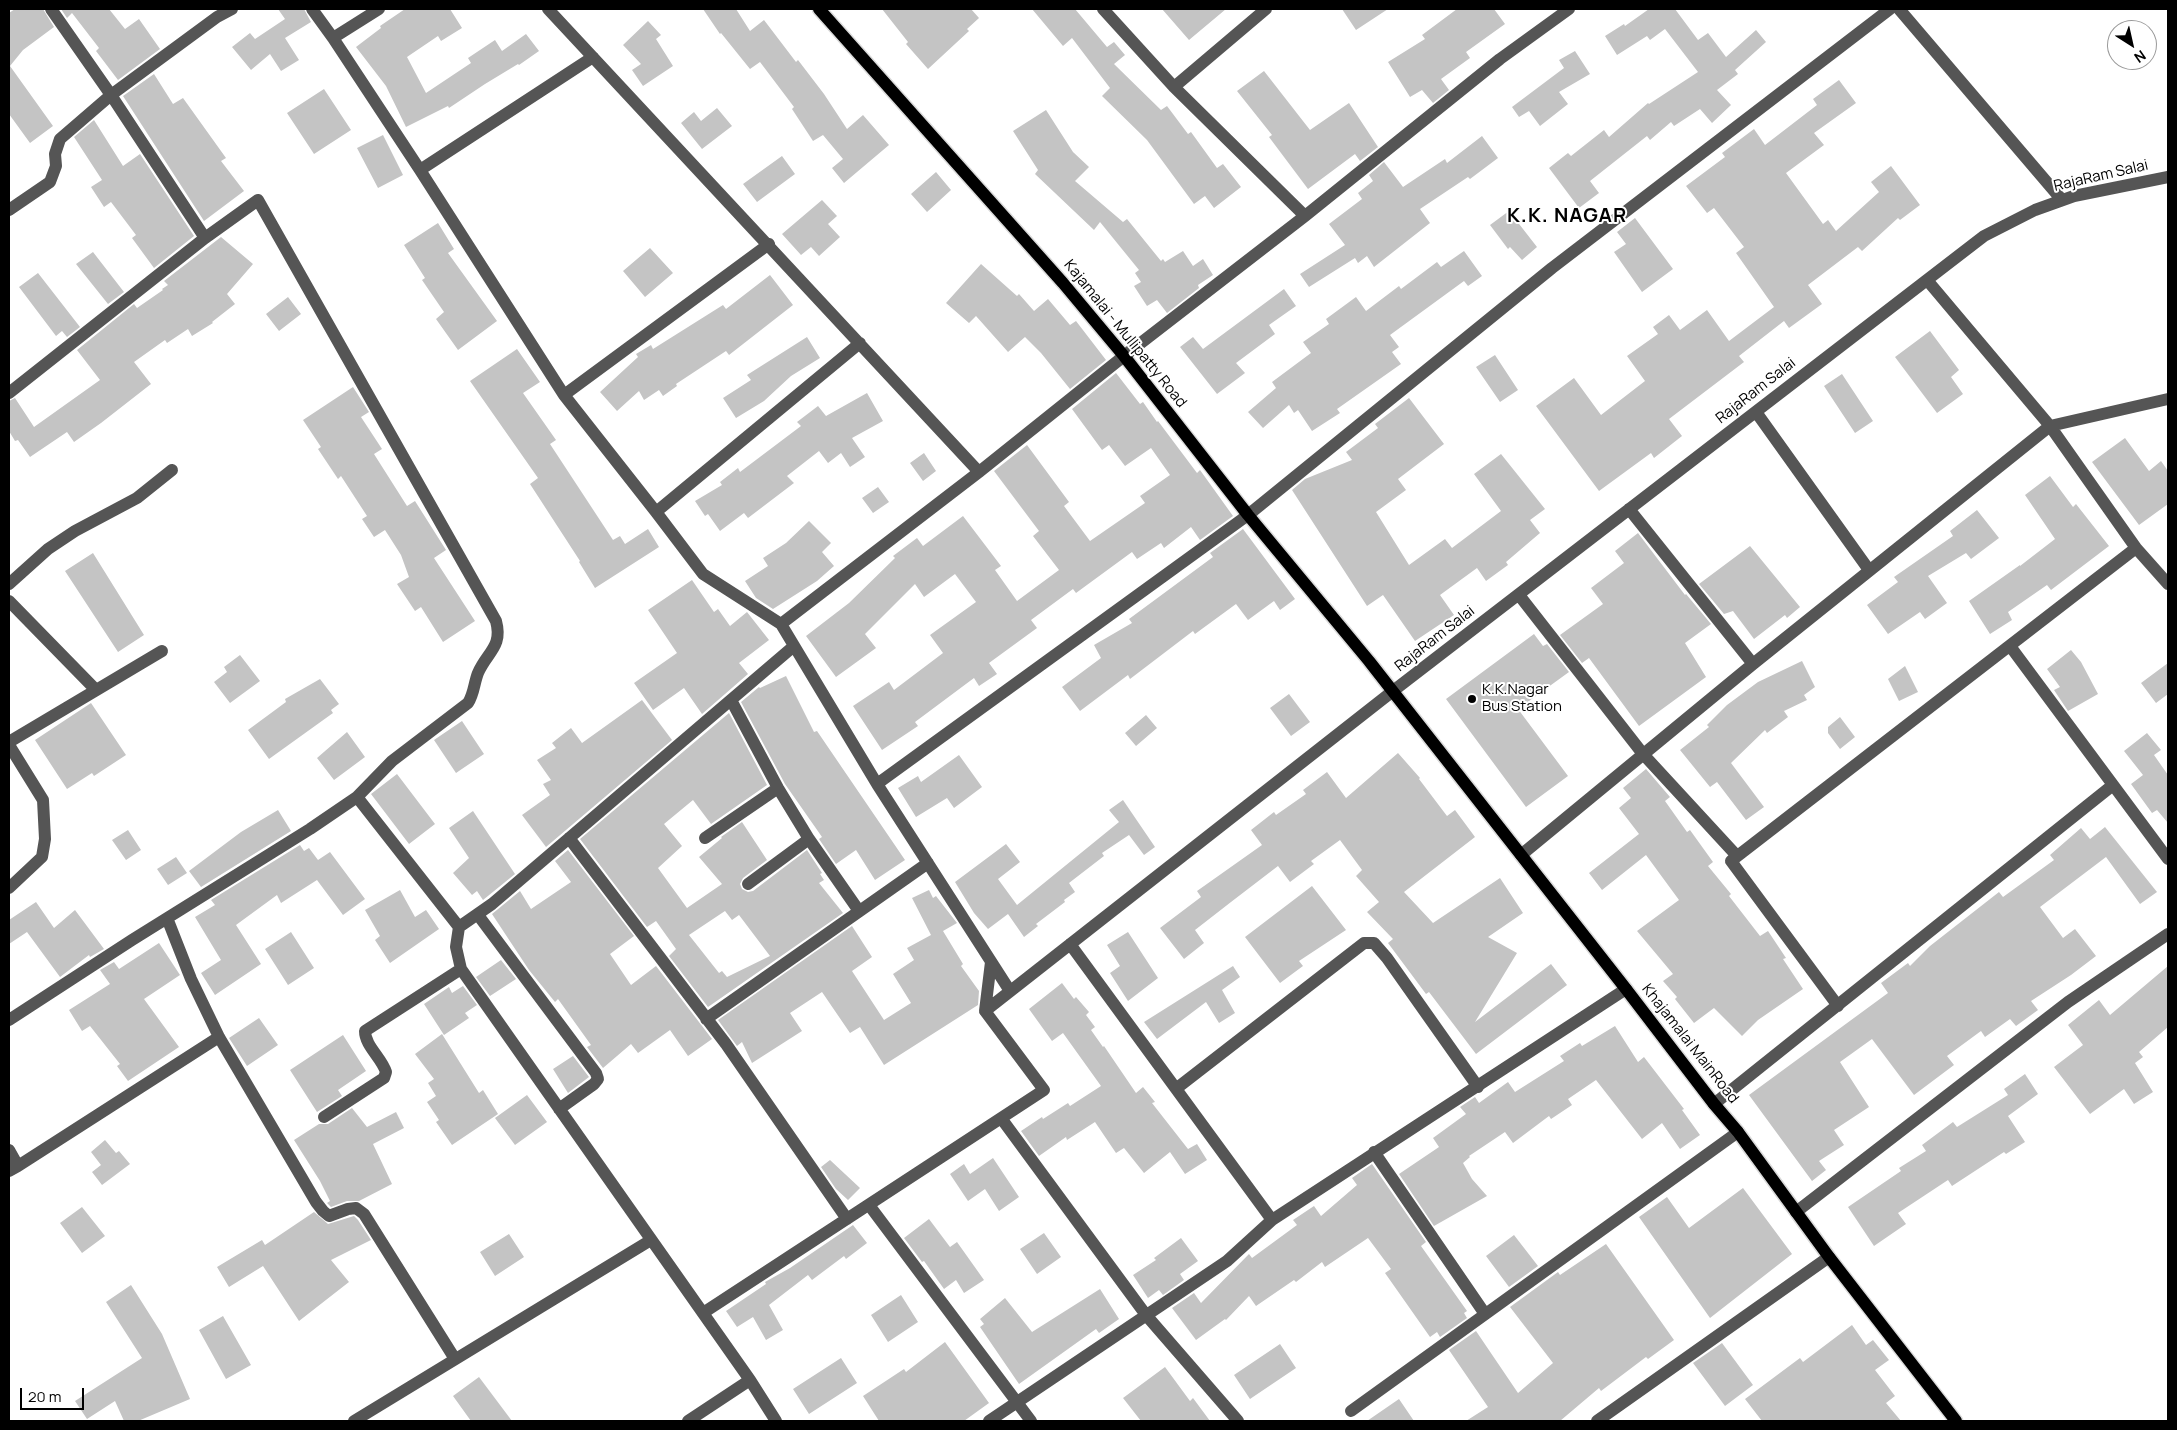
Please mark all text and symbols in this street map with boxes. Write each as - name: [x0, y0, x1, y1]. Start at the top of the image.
- north arrow: [2107, 20, 2157, 70]
- text: N: [2131, 46, 2150, 68]
- street label: RajaRam Salai: [2052, 156, 2150, 196]
- district label: K.K. NAGAR: [1506, 204, 1628, 228]
- street label: Kajamalai - Mullipatty Road: [1060, 257, 1190, 411]
- street label: RajaRam Salai: [1713, 354, 1799, 428]
- street label: RajaRam Salai: [1392, 602, 1478, 676]
- place label: K.K.Nagar Bus Station: [1482, 681, 1562, 716]
- marker: K.K.Nagar Bus Station: [1466, 693, 1478, 705]
- street label: Khajamalai MainRoad: [1638, 981, 1742, 1107]
- scale bar: [22, 1378, 86, 1410]
- text: 20 m: [28, 1386, 61, 1407]

